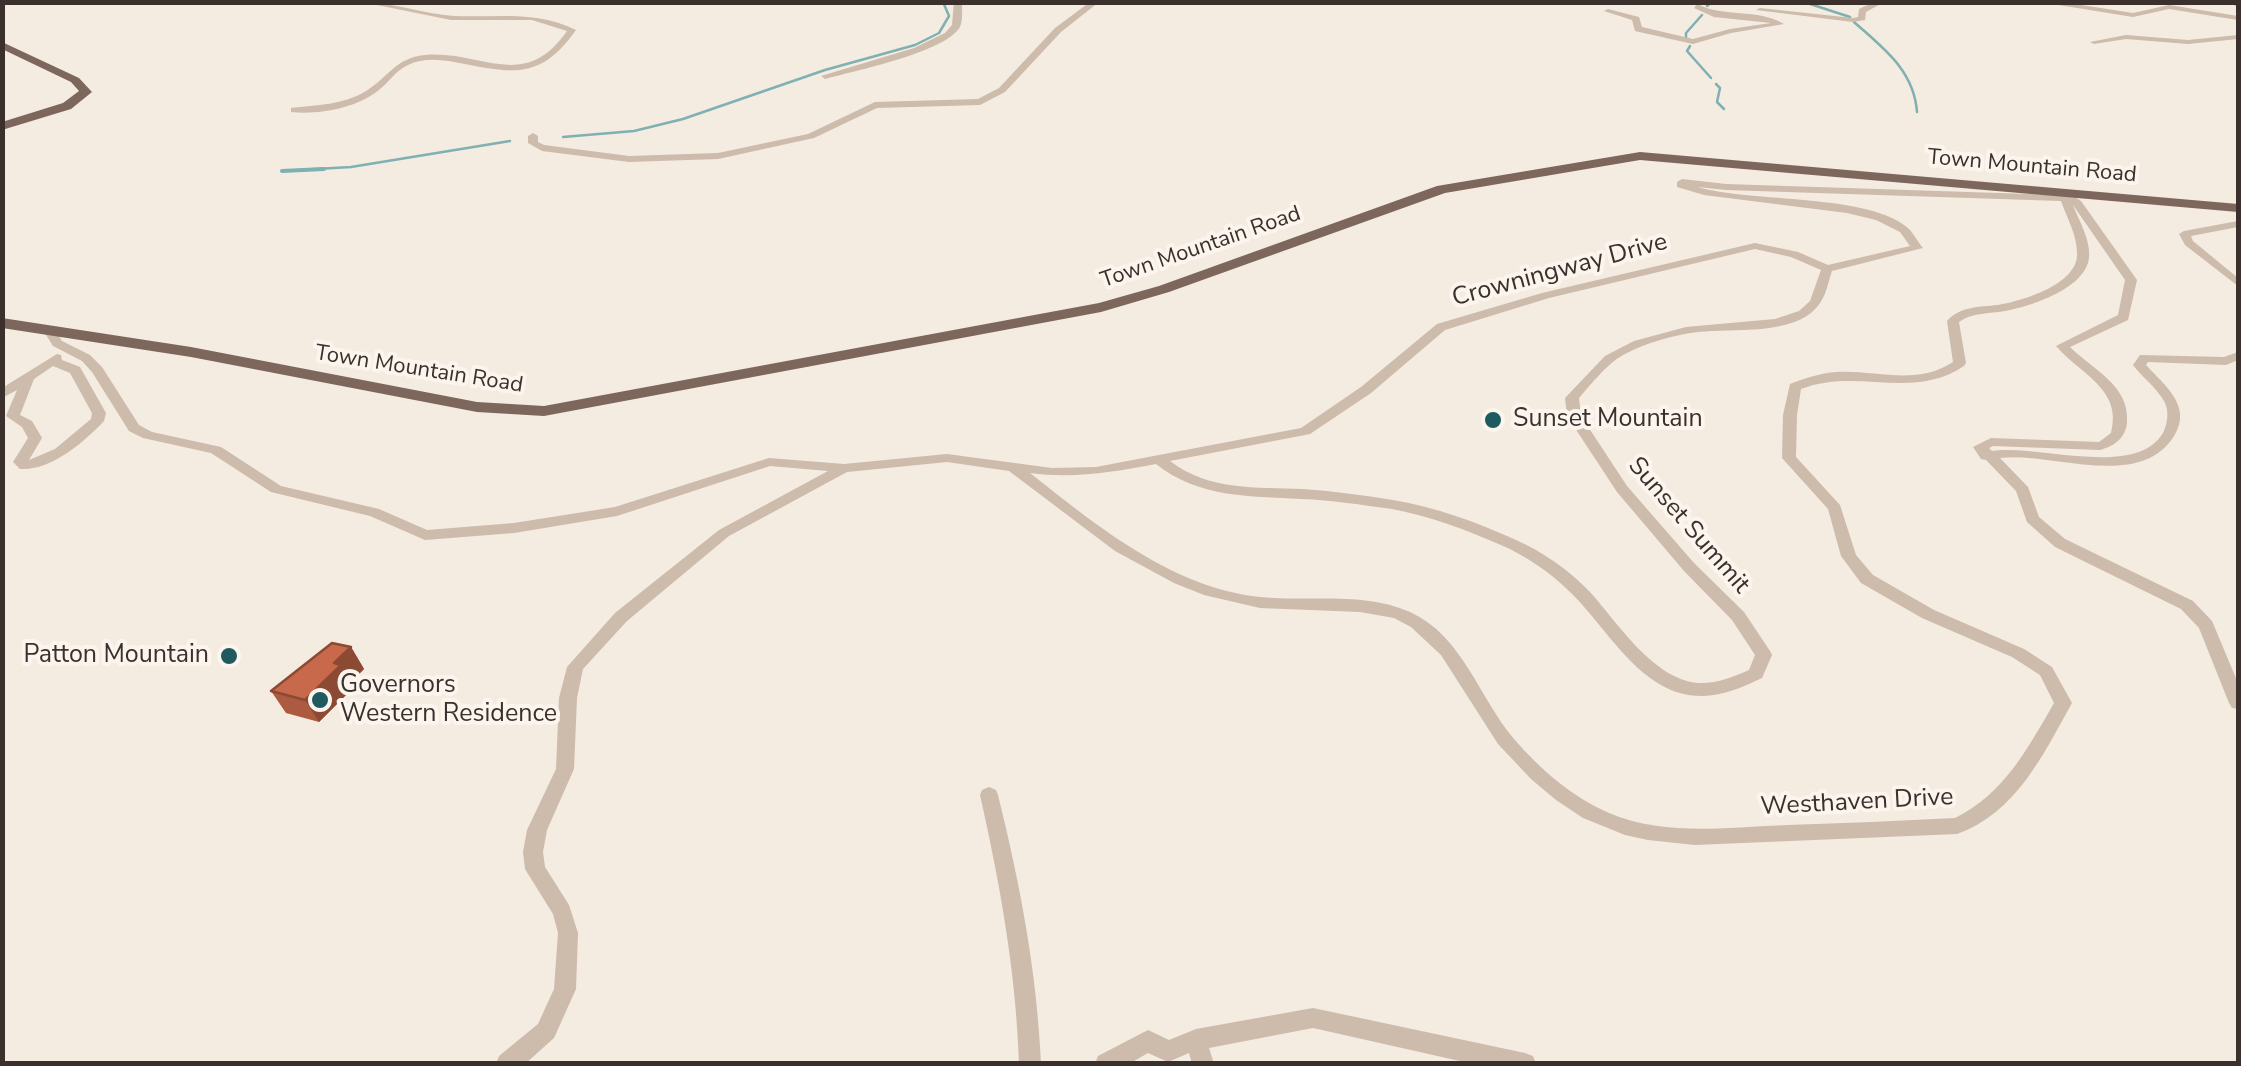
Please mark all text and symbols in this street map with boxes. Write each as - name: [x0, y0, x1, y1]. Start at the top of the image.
- street label: Town Mountain Road: [1926, 145, 2138, 189]
- street label: Town Mountain Road: [1097, 201, 1305, 295]
- street label: Crowningway Drive: [1449, 228, 1671, 314]
- street label: Town Mountain Road: [313, 341, 525, 399]
- place label: Sunset Mountain: [1513, 405, 1703, 435]
- marker: Sunset Mountain: [1482, 409, 1504, 431]
- street label: Sunset Summit: [1621, 452, 1755, 600]
- place label: Patton Mountain: [23, 641, 209, 671]
- marker: Patton Mountain: [218, 645, 240, 667]
- place label: Governors Western Residence: [340, 671, 557, 730]
- marker: Governors Western Residence: [309, 689, 331, 711]
- street label: Westhaven Drive: [1760, 783, 1954, 823]

